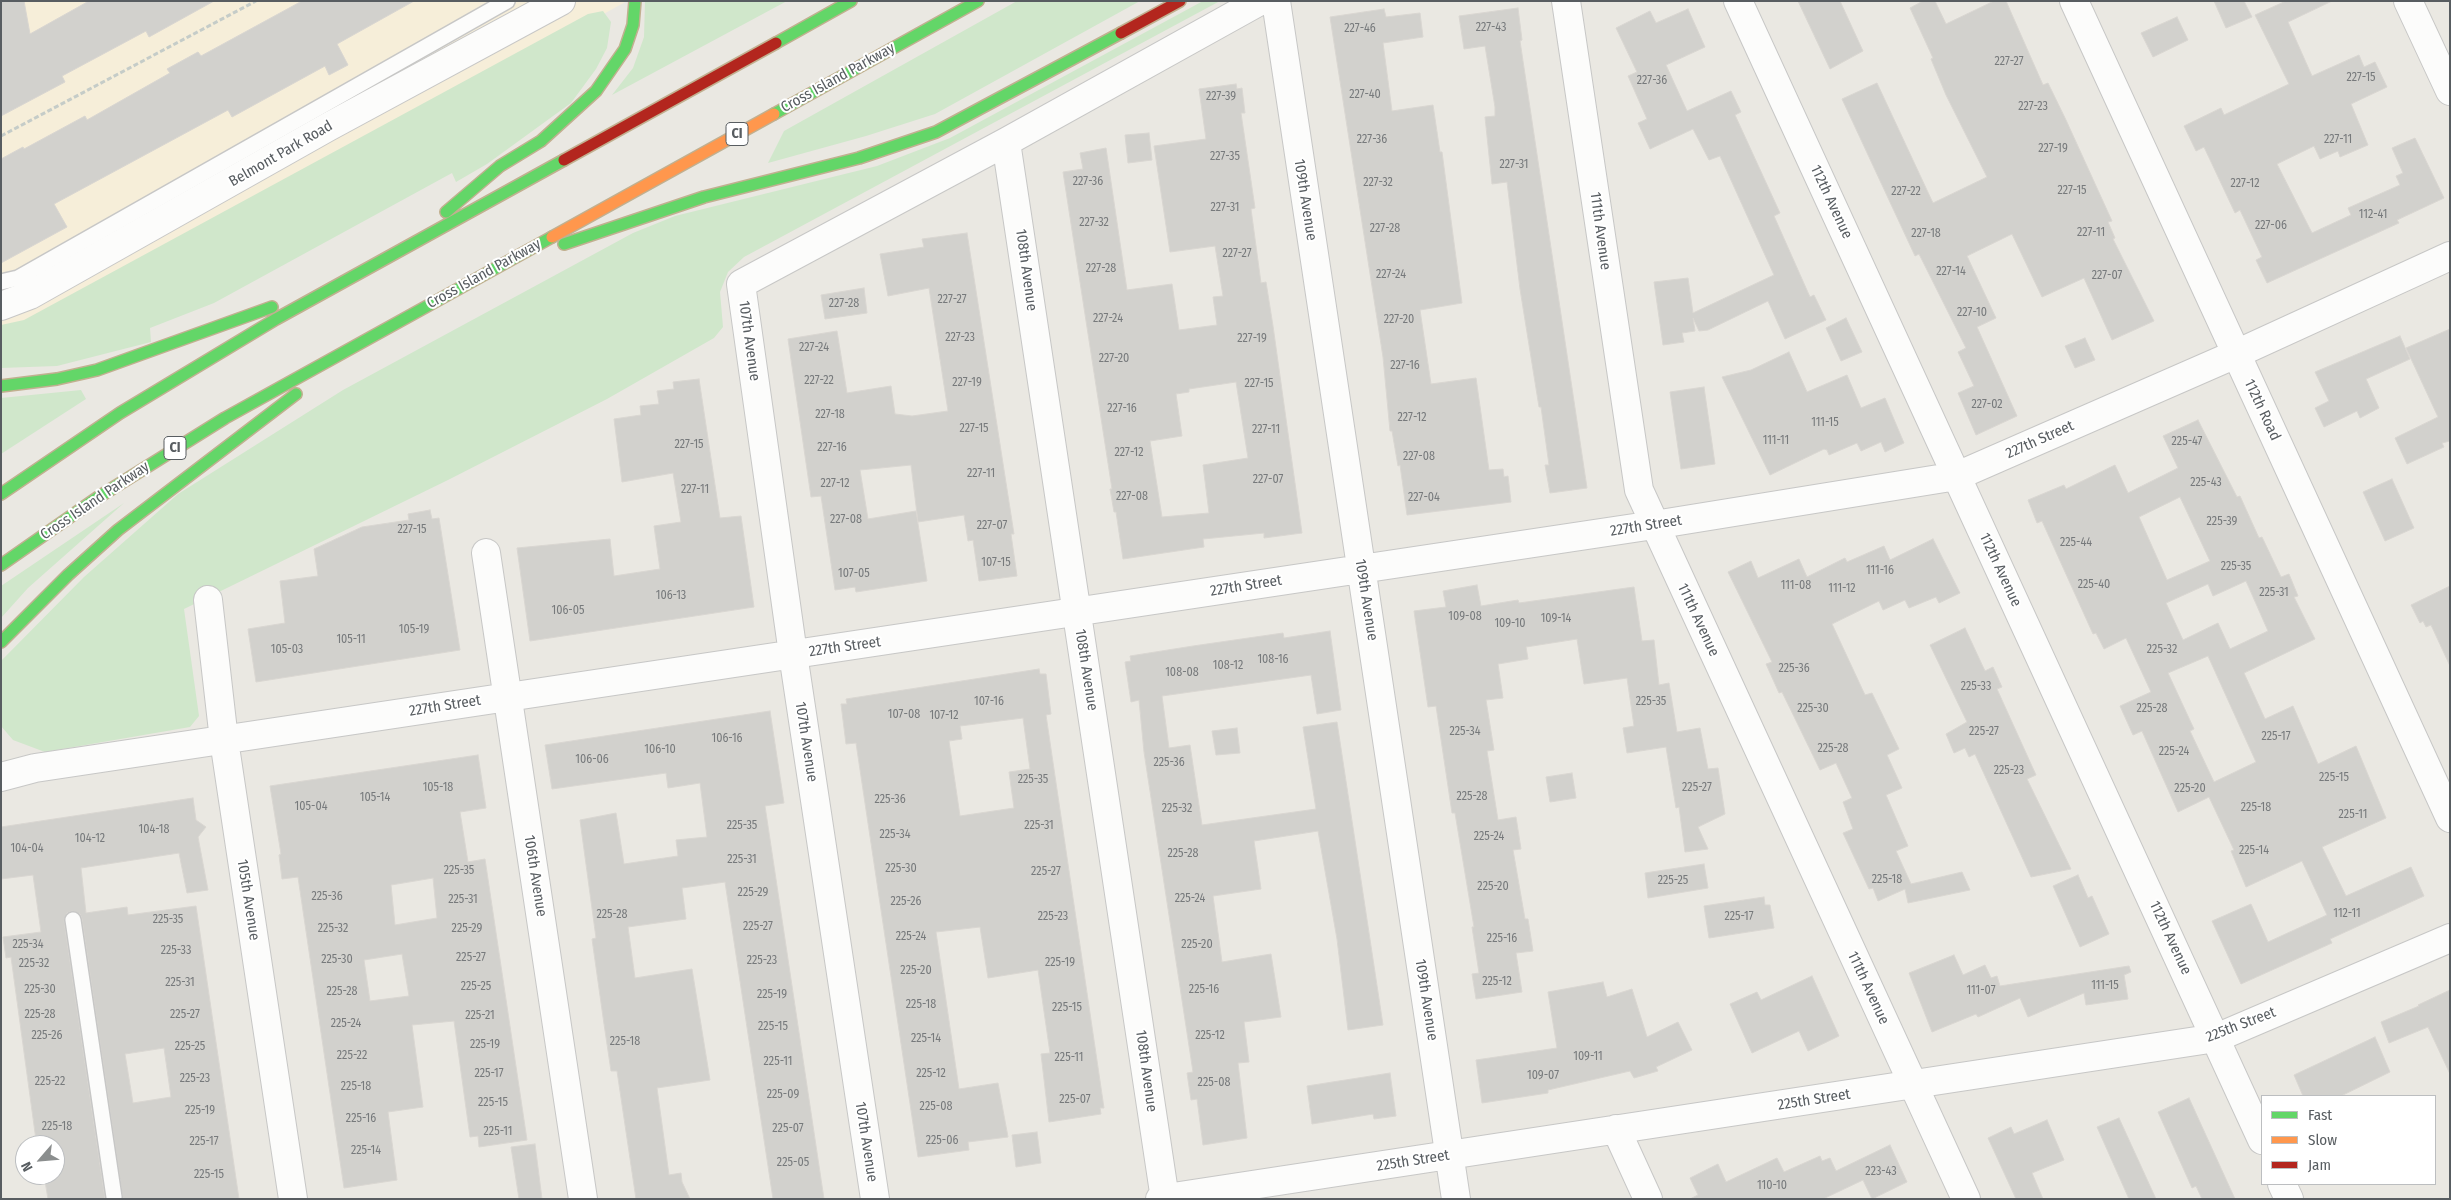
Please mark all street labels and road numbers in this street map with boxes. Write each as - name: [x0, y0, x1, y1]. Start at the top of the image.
- street label: Cross Island Parkway: [778, 39, 898, 117]
- street label: Belmont Park Road: [226, 117, 336, 191]
- road number: CI: [726, 122, 748, 146]
- street label: 109th Avenue: [1290, 158, 1320, 242]
- street label: 112th Avenue: [1806, 162, 1856, 242]
- street label: 111th Avenue: [1586, 191, 1614, 271]
- street label: 108th Avenue: [1011, 228, 1041, 312]
- street label: Cross Island Parkway: [424, 235, 544, 313]
- street label: 107th Avenue: [734, 300, 764, 382]
- street label: 112th Road: [2240, 376, 2284, 444]
- street label: 227th Street: [2003, 417, 2077, 463]
- road number: CI: [164, 436, 186, 459]
- street label: Cross Island Parkway: [37, 458, 153, 544]
- street label: 227th Street: [1609, 511, 1683, 541]
- street label: 112th Avenue: [1975, 530, 2025, 610]
- street label: 109th Avenue: [1351, 558, 1381, 642]
- street label: 227th Street: [1209, 571, 1283, 601]
- street label: 111th Avenue: [1673, 581, 1723, 659]
- street label: 108th Avenue: [1071, 628, 1101, 712]
- street label: 227th Street: [808, 633, 882, 661]
- street label: 227th Street: [408, 691, 482, 721]
- street label: 107th Avenue: [791, 701, 821, 783]
- street label: 106th Avenue: [520, 834, 550, 918]
- street label: 105th Avenue: [233, 858, 263, 942]
- street label: 112th Avenue: [2145, 898, 2195, 978]
- street label: 111th Avenue: [1843, 949, 1893, 1027]
- street label: 109th Avenue: [1411, 958, 1441, 1042]
- street label: 225th Street: [2204, 1003, 2278, 1047]
- street label: 108th Avenue: [1131, 1029, 1161, 1113]
- street label: 225th Street: [1776, 1085, 1852, 1115]
- street label: 107th Avenue: [851, 1101, 881, 1183]
- street label: 225th Street: [1375, 1146, 1451, 1176]

